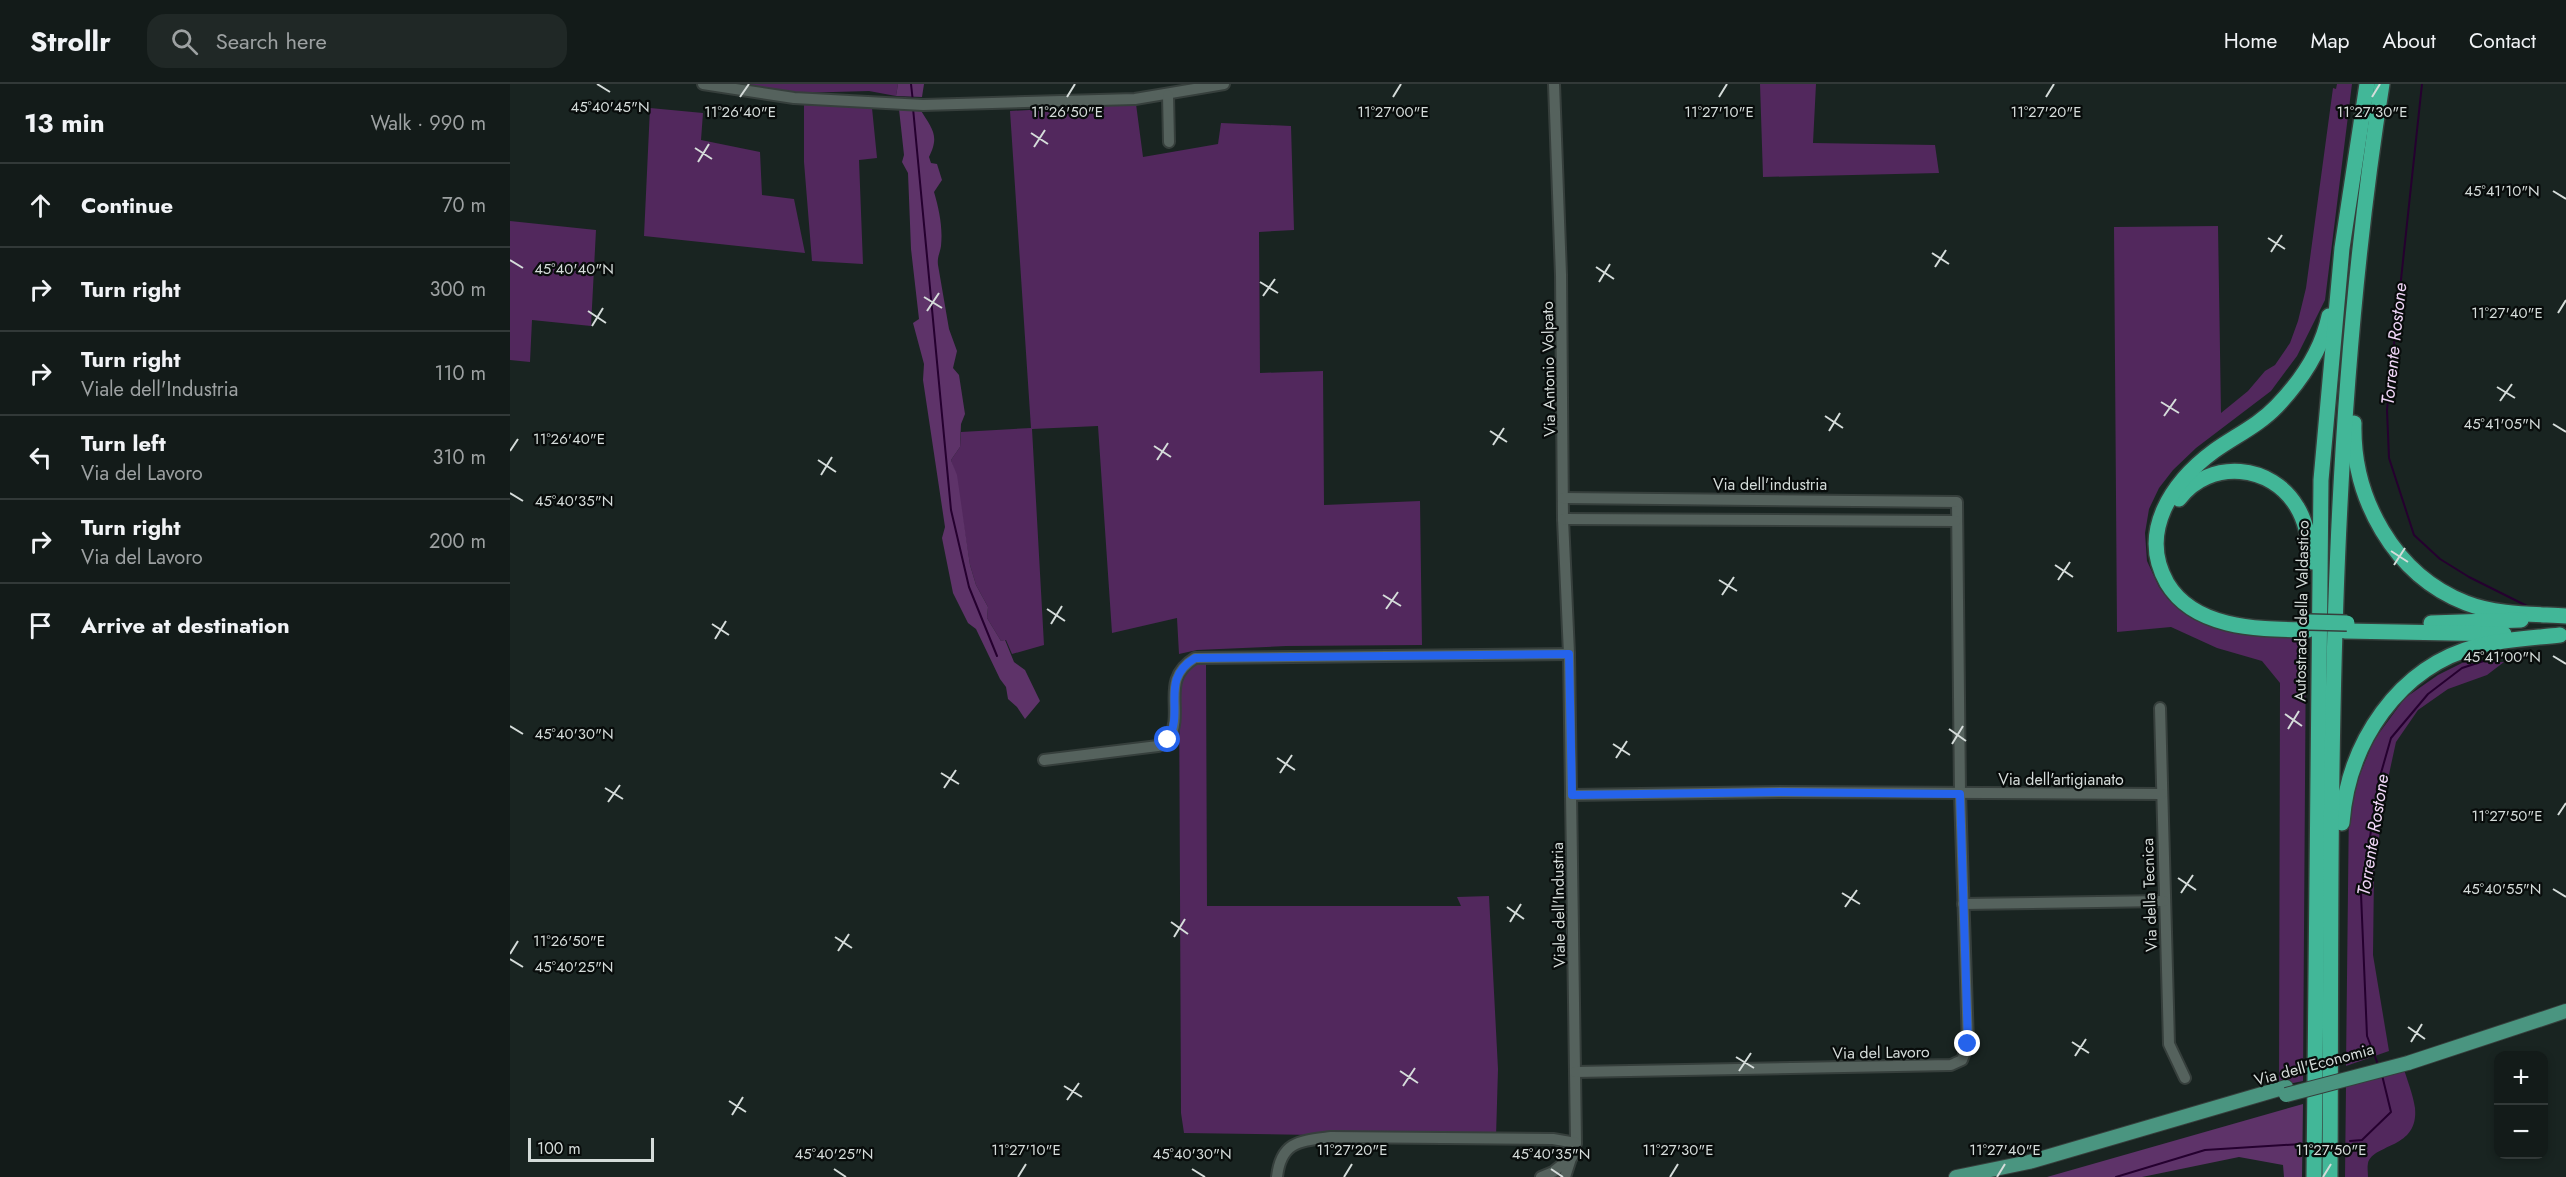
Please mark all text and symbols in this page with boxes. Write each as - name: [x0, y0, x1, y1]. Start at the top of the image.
- search box: [147, 14, 567, 68]
- text: Strollr: [30, 21, 111, 62]
- icon: search: [168, 25, 201, 58]
- text: Search here: [216, 25, 327, 57]
- text: Home: [2224, 26, 2277, 56]
- text: Map: [2310, 26, 2350, 56]
- text: About: [2383, 26, 2436, 56]
- text: Contact: [2469, 26, 2536, 56]
- text: 45°40'45"N: [570, 96, 650, 118]
- text: 11°26'40"E: [704, 101, 776, 123]
- text: 11°26'50"E: [1031, 101, 1103, 123]
- text: 11°27'00"E: [1357, 101, 1429, 123]
- text: 11°27'10"E: [1684, 101, 1754, 123]
- text: 11°27'20"E: [2010, 101, 2082, 123]
- text: 11°27'30"E: [2337, 101, 2407, 123]
- text: 13 min: [24, 104, 105, 142]
- text: Walk · 990 m: [371, 109, 486, 138]
- text: 45°41'10"N: [2464, 180, 2540, 202]
- icon: ahead: [24, 189, 57, 222]
- text: Continue: [81, 189, 173, 221]
- text: 70 m: [442, 191, 486, 220]
- text: 45°40'40"N: [534, 258, 614, 280]
- icon: right: [24, 273, 57, 306]
- text: Turn right: [81, 273, 181, 305]
- text: 300 m: [429, 275, 486, 304]
- water label: Torrente Rostone: [2375, 282, 2413, 406]
- street label: Via Antonio Volpato: [1536, 301, 1561, 437]
- text: 11°27'40"E: [2471, 302, 2543, 324]
- text: Turn right: [81, 343, 181, 375]
- icon: right: [24, 357, 57, 390]
- text: 110 m: [434, 359, 486, 388]
- text: Viale dell'Industria: [81, 375, 238, 404]
- text: 45°41'05"N: [2463, 413, 2541, 435]
- text: Turn left: [81, 427, 166, 459]
- text: 11°26'40"E: [533, 428, 605, 450]
- icon: left: [24, 441, 57, 474]
- text: 310 m: [432, 443, 486, 472]
- text: Via del Lavoro: [81, 459, 203, 488]
- street label: Via dell'industria: [1713, 473, 1827, 496]
- text: 45°40'35"N: [535, 490, 613, 512]
- text: Turn right: [81, 511, 181, 543]
- street label: Autostrada della Valdastico: [2288, 520, 2315, 702]
- icon: right: [24, 525, 57, 558]
- text: 200 m: [429, 527, 486, 556]
- text: Via del Lavoro: [81, 543, 203, 572]
- icon: arrive: [24, 609, 57, 642]
- text: Arrive at destination: [81, 609, 290, 641]
- text: 45°41'00"N: [2463, 646, 2541, 668]
- text: 45°40'30"N: [534, 723, 614, 745]
- route start: [1154, 726, 1180, 752]
- street label: Via dell'artigianato: [1998, 768, 2124, 791]
- water label: Torrente Rostone: [2351, 772, 2395, 898]
- text: 11°27'50"E: [2471, 805, 2543, 827]
- street label: Via della Tecnica: [2136, 838, 2163, 952]
- street label: Viale dell'Industria: [1546, 842, 1571, 968]
- text: 45°40'55"N: [2463, 878, 2541, 900]
- text: 11°26'50"E: [533, 930, 605, 952]
- text: 45°40'25"N: [535, 956, 614, 978]
- route end: [1954, 1030, 1980, 1056]
- street label: Via dell'Economia: [2252, 1037, 2377, 1092]
- street label: Via del Lavoro: [1832, 1040, 1930, 1065]
- map controls: [2494, 1051, 2548, 1159]
- button: +: [2494, 1051, 2548, 1105]
- button: −: [2494, 1105, 2548, 1159]
- scale bar: [528, 1135, 654, 1162]
- text: 100 m: [537, 1137, 581, 1160]
- text: 11°27'10"E: [991, 1139, 1061, 1161]
- text: 11°27'20"E: [1316, 1139, 1388, 1161]
- text: 11°27'30"E: [1643, 1139, 1713, 1161]
- text: 11°27'40"E: [1969, 1139, 2041, 1161]
- text: 11°27'50"E: [2295, 1139, 2367, 1161]
- text: 45°40'25"N: [795, 1143, 874, 1165]
- text: 45°40'30"N: [1152, 1143, 1232, 1165]
- text: 45°40'35"N: [1512, 1143, 1590, 1165]

